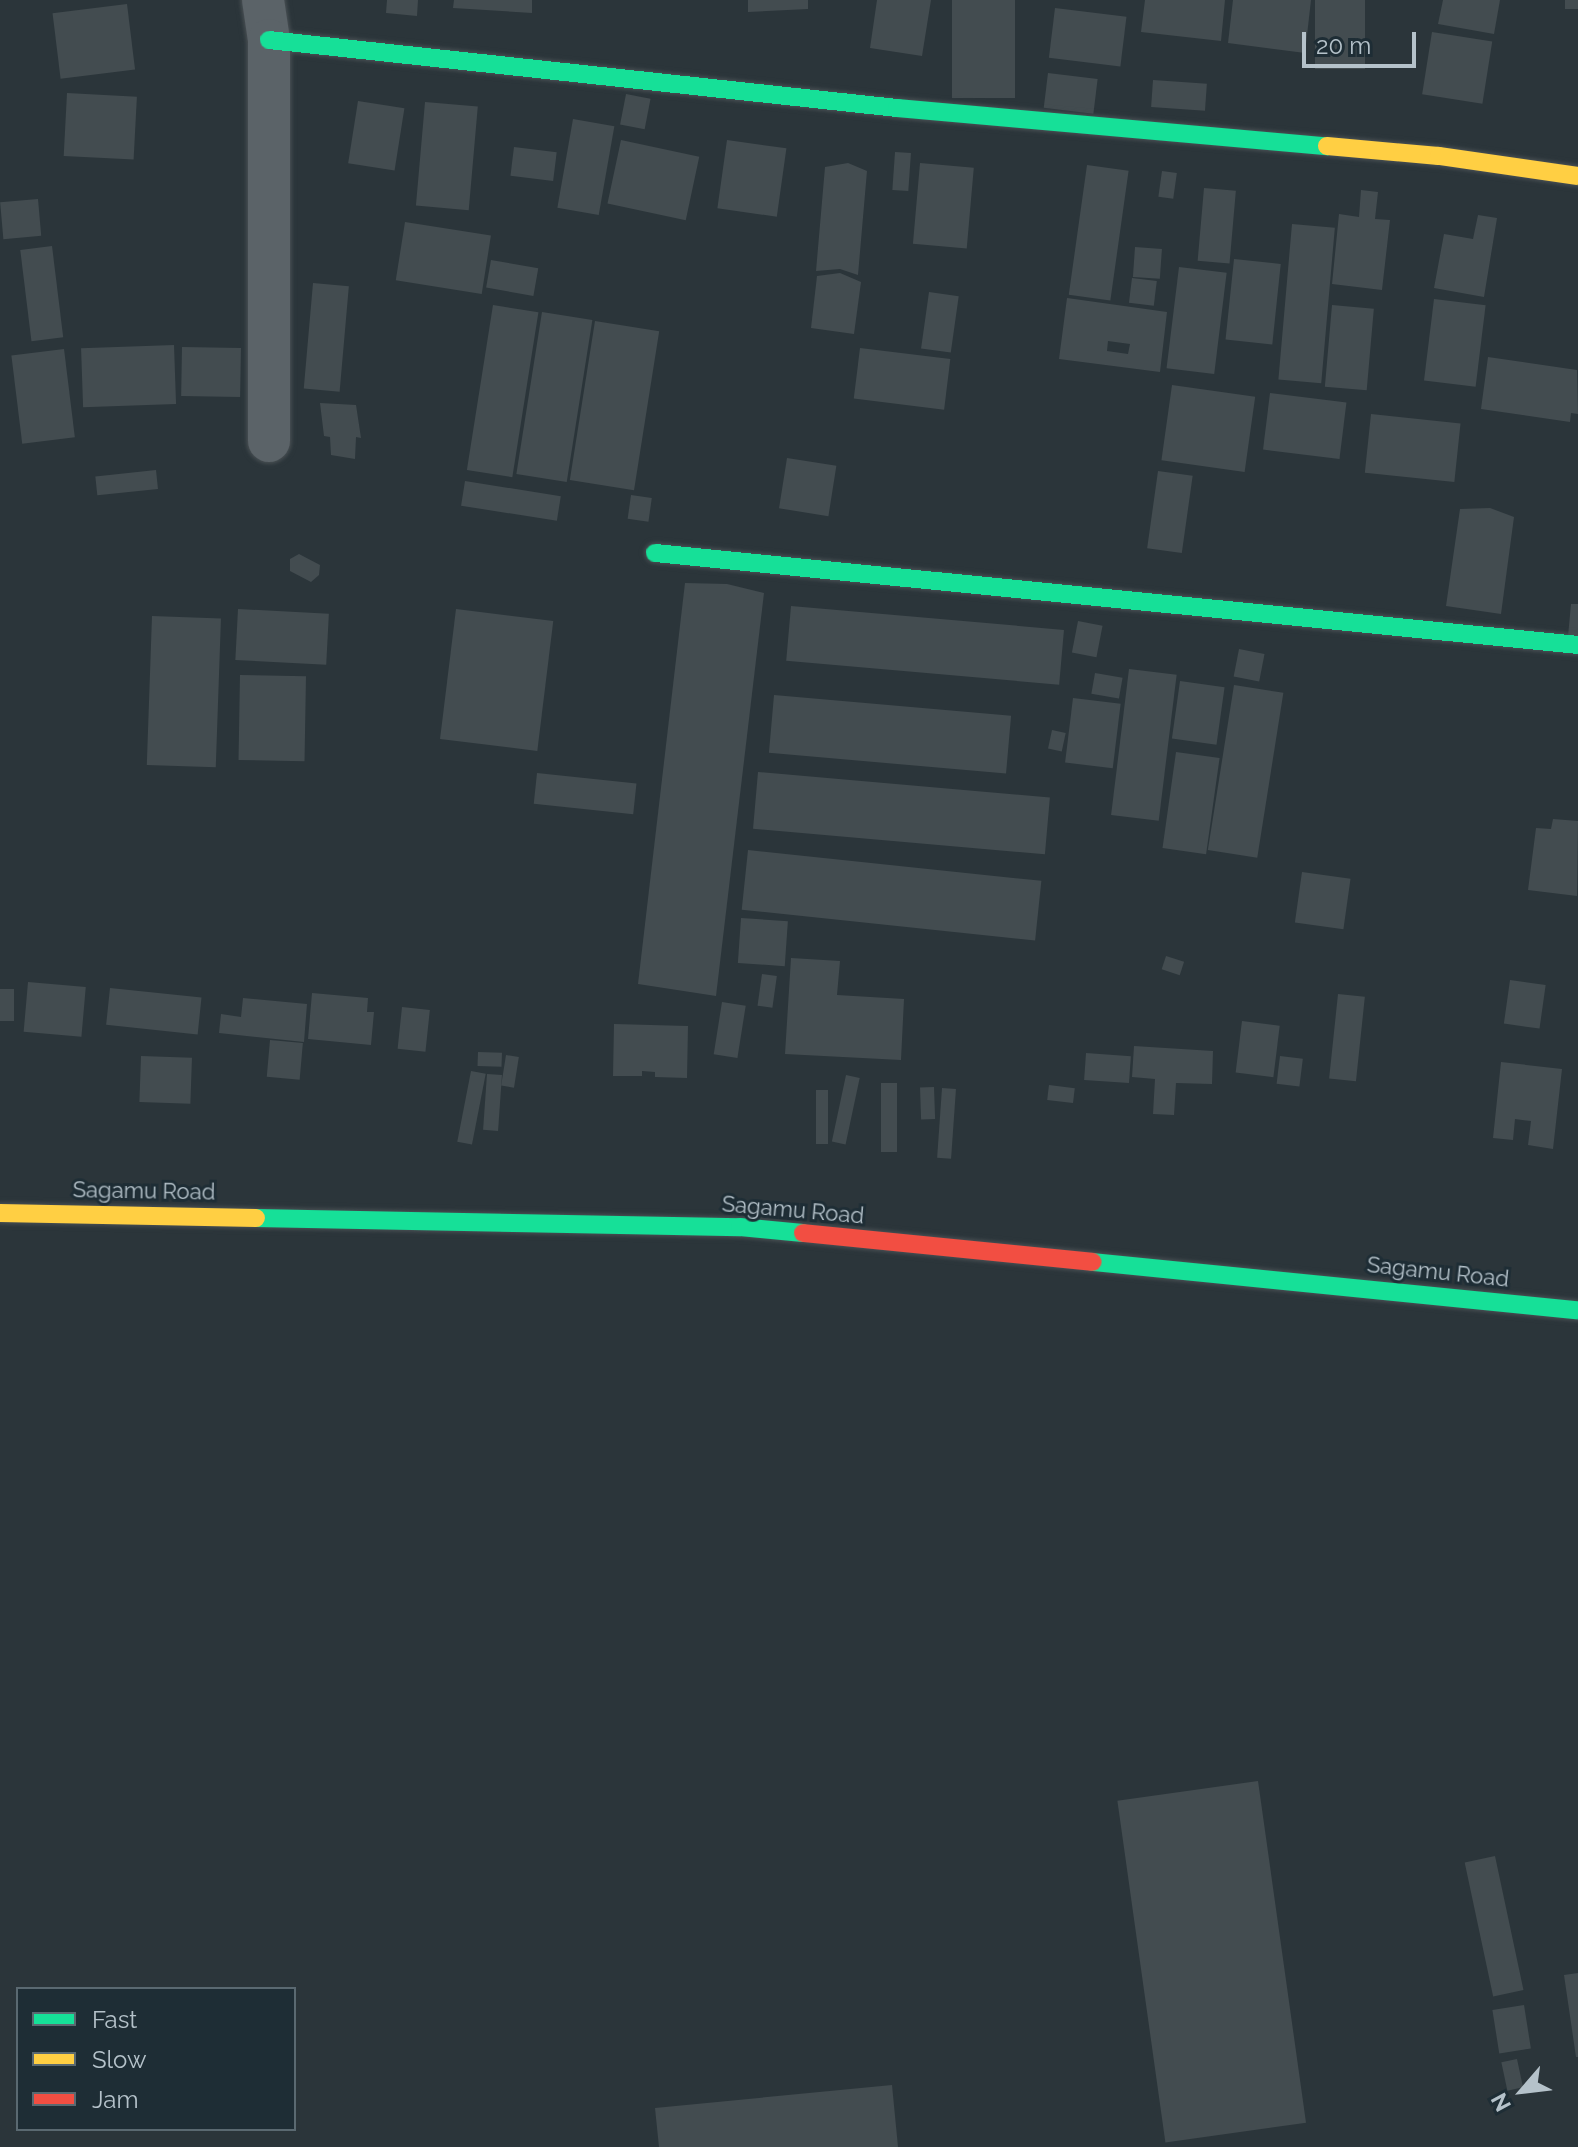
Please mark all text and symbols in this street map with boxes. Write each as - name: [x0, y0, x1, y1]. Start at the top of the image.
- scale bar: [1306, 16, 1420, 66]
- text: 20 m: [1316, 31, 1371, 60]
- street label: Sagamu Road: [72, 1177, 216, 1205]
- street label: Sagamu Road: [721, 1191, 865, 1229]
- street label: Sagamu Road: [1366, 1251, 1510, 1293]
- legend: [16, 1987, 296, 2131]
- text: Fast: [92, 2005, 137, 2034]
- text: Slow: [92, 2045, 146, 2074]
- north arrow: [1482, 2051, 1562, 2131]
- text: Jam: [92, 2085, 138, 2114]
- text: N: [1485, 2089, 1516, 2116]

